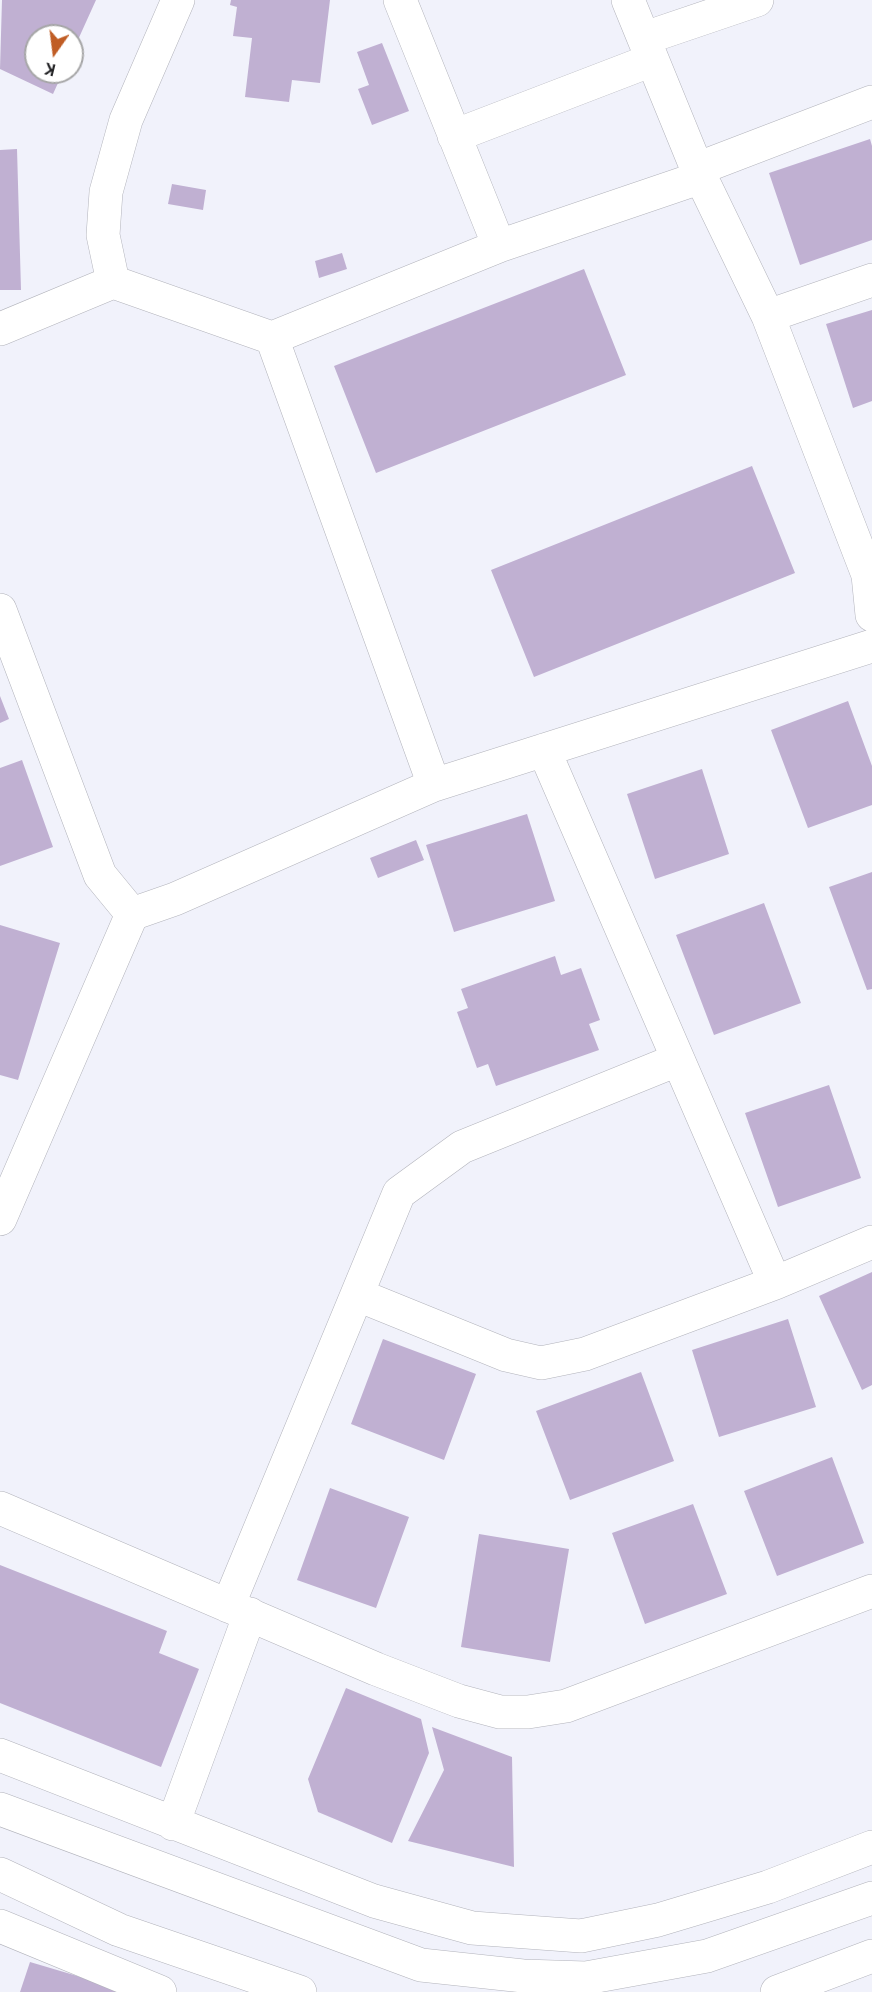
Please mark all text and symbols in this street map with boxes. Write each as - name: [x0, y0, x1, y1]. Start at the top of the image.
- north arrow: [24, 24, 84, 84]
- text: K: [43, 60, 57, 80]

